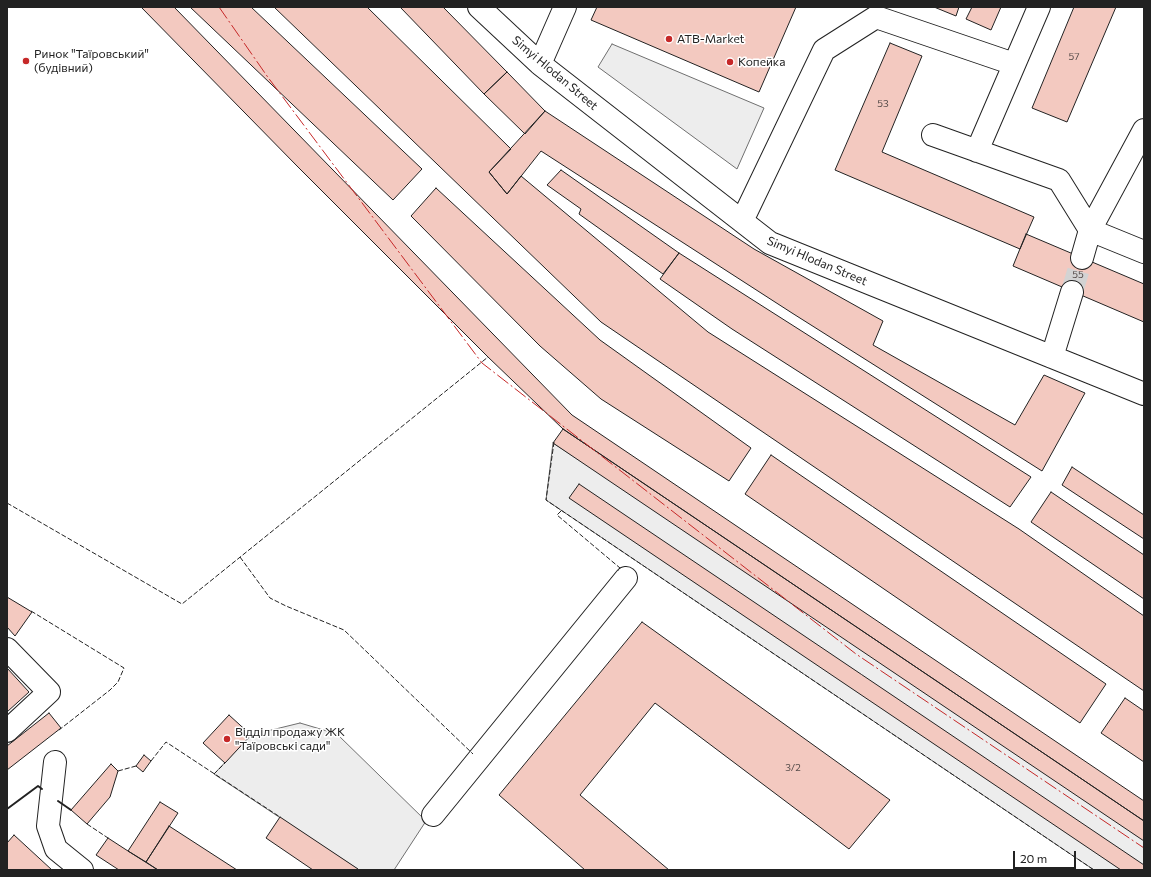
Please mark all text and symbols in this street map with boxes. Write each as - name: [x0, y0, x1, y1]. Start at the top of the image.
- place label: ATB-Market: [677, 32, 745, 46]
- street label: Simyi Hlodan Street: [509, 33, 601, 113]
- marker: ATB-Market: [664, 34, 674, 44]
- place label: Ринок "Таїровський" (будівний): [34, 47, 149, 75]
- house number: 57: [1068, 51, 1080, 63]
- place label: Копейка: [738, 55, 785, 69]
- marker: Ринок "Таїровський" (будівний): [21, 56, 31, 66]
- marker: Копейка: [725, 57, 735, 67]
- house number: 53: [877, 98, 889, 110]
- street label: Simyi Hlodan Street: [765, 233, 869, 289]
- house number: 55: [1072, 269, 1084, 281]
- place label: Відділ продажу ЖК "Таїровські сади": [235, 725, 345, 753]
- marker: Відділ продажу ЖК "Таїровські сади": [222, 734, 232, 744]
- house number: 3/2: [785, 762, 801, 774]
- scale bar: [1015, 843, 1078, 869]
- text: 20 m: [1020, 851, 1047, 865]

